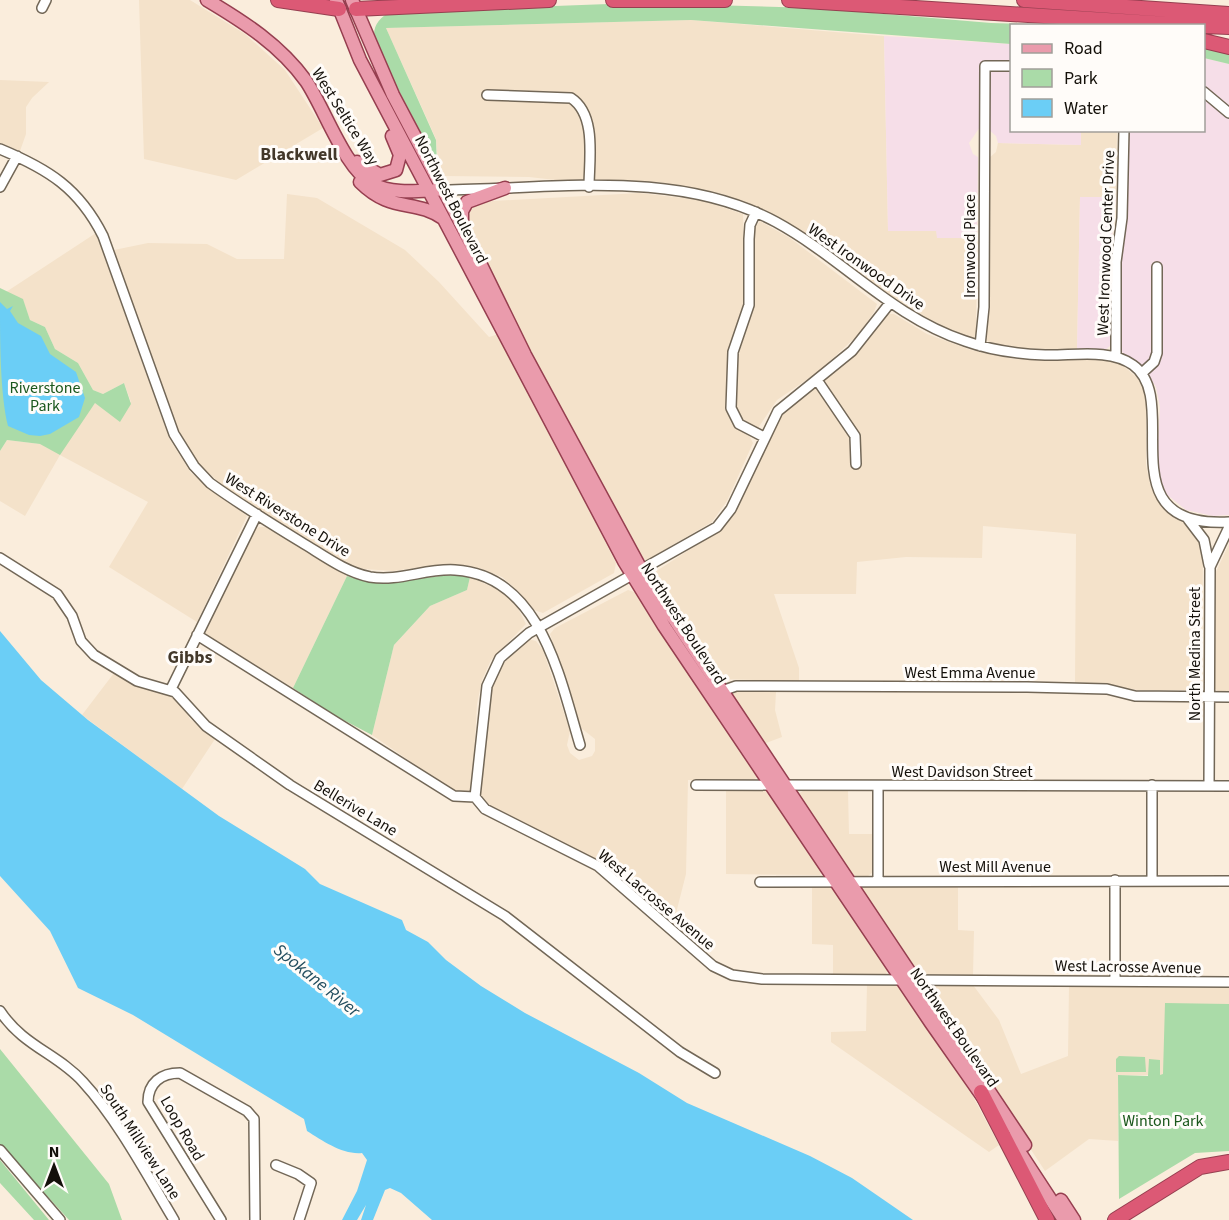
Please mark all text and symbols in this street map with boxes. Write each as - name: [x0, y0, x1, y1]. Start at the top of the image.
- legend: [1010, 24, 1205, 132]
- text: Road: [1064, 36, 1103, 61]
- street label: West Seltice Way: [306, 63, 384, 170]
- text: Park: [1064, 66, 1098, 91]
- text: Water: [1064, 96, 1108, 121]
- street label: Northwest Boulevard: [409, 131, 493, 267]
- district label: Blackwell: [260, 142, 338, 167]
- street label: West Ironwood Center Drive: [1092, 150, 1120, 336]
- street label: Ironwood Place: [959, 194, 981, 298]
- street label: West Ironwood Drive: [804, 218, 929, 315]
- park label: Riverstone Park: [10, 377, 80, 417]
- street label: West Riverstone Drive: [220, 467, 354, 562]
- street label: Northwest Boulevard: [635, 558, 731, 689]
- street label: North Medina Street: [1184, 586, 1206, 721]
- district label: Gibbs: [168, 645, 213, 670]
- street label: West Emma Avenue: [904, 662, 1036, 684]
- street label: West Davidson Street: [891, 761, 1033, 783]
- street label: Bellerive Lane: [310, 774, 401, 842]
- street label: West Lacrosse Avenue: [593, 844, 720, 955]
- street label: West Mill Avenue: [939, 856, 1051, 878]
- water label: Spokane River: [268, 938, 366, 1024]
- street label: West Lacrosse Avenue: [1055, 955, 1201, 979]
- street label: Northwest Boulevard: [905, 963, 1004, 1092]
- street label: South Millview Lane: [95, 1080, 186, 1204]
- street label: Loop Road: [155, 1092, 210, 1165]
- park label: Winton Park: [1123, 1110, 1204, 1132]
- north arrow: [24, 1136, 84, 1196]
- text: N: [49, 1141, 59, 1163]

